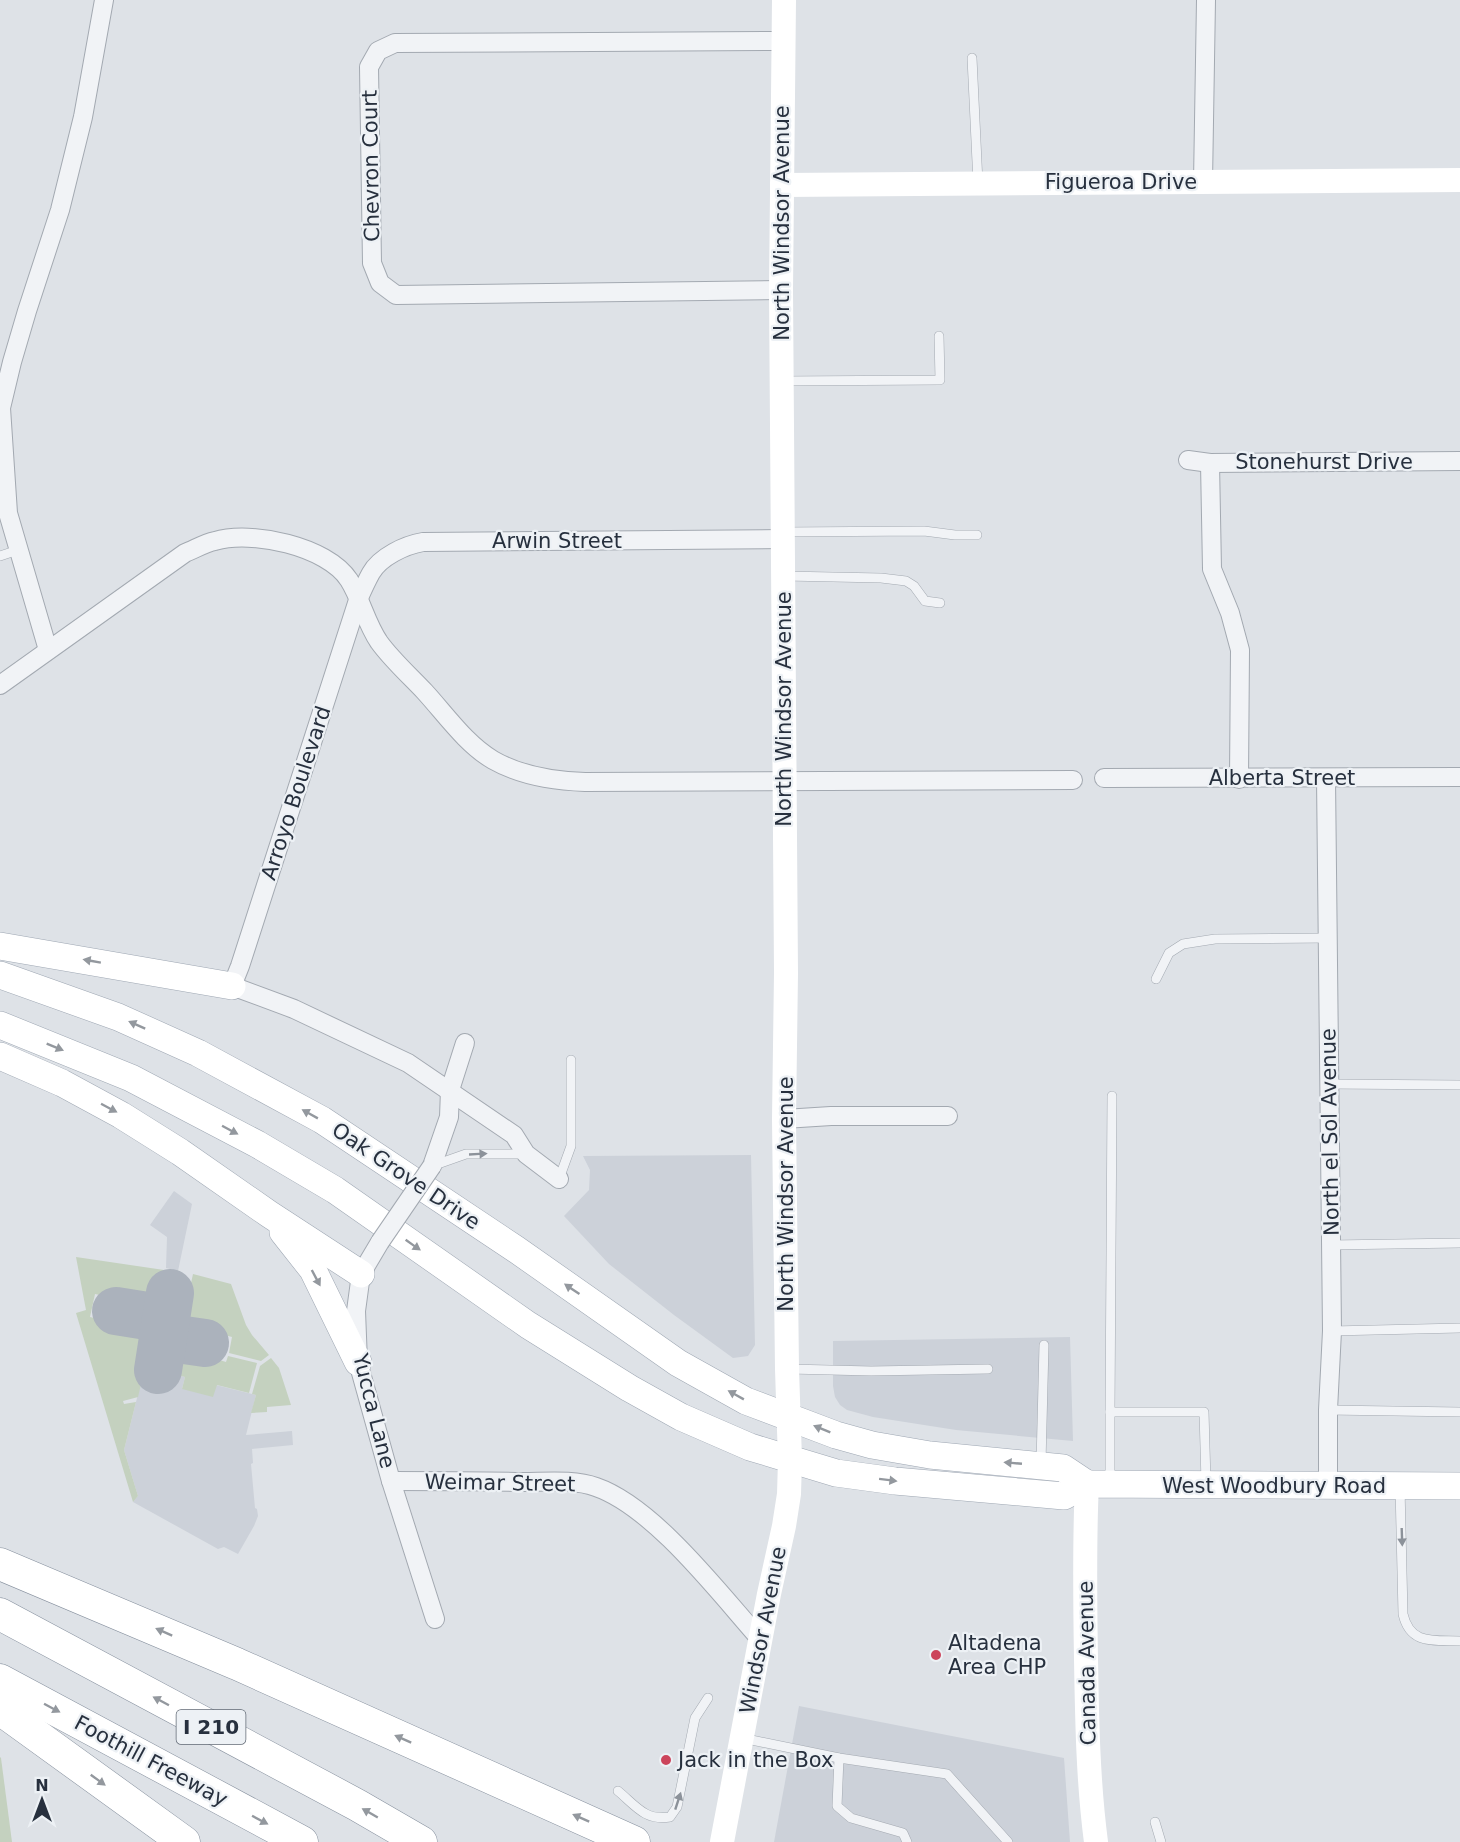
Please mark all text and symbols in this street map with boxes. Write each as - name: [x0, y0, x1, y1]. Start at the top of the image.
- street label: Chevron Court: [358, 90, 384, 242]
- street label: North Windsor Avenue: [770, 105, 794, 341]
- street label: Figueroa Drive: [1045, 170, 1197, 194]
- street label: Stonehurst Drive: [1235, 450, 1413, 474]
- street label: Arwin Street: [492, 529, 622, 553]
- street label: North Windsor Avenue: [772, 591, 796, 827]
- street label: Arroyo Boulevard: [256, 703, 336, 883]
- street label: Alberta Street: [1209, 766, 1355, 790]
- one-way arrow: [82, 957, 101, 966]
- one-way arrow: [128, 1021, 145, 1030]
- street label: North el Sol Avenue: [1316, 1028, 1344, 1236]
- one-way arrow: [46, 1042, 64, 1052]
- street label: North Windsor Avenue: [774, 1076, 798, 1312]
- one-way arrow: [101, 1104, 118, 1113]
- one-way arrow: [302, 1109, 319, 1119]
- street label: Oak Grove Drive: [327, 1118, 485, 1234]
- one-way arrow: [222, 1125, 239, 1135]
- one-way arrow: [469, 1149, 488, 1158]
- one-way arrow: [405, 1239, 421, 1251]
- one-way arrow: [312, 1269, 321, 1286]
- one-way arrow: [565, 1283, 581, 1295]
- street label: Yucca Lane: [348, 1350, 400, 1471]
- one-way arrow: [727, 1391, 744, 1401]
- one-way arrow: [812, 1424, 830, 1434]
- one-way arrow: [1003, 1459, 1022, 1468]
- street label: Weimar Street: [424, 1470, 576, 1496]
- street label: West Woodbury Road: [1162, 1474, 1386, 1498]
- one-way arrow: [879, 1476, 898, 1485]
- one-way arrow: [1397, 1527, 1406, 1546]
- street label: Windsor Avenue: [735, 1544, 791, 1716]
- street label: Canada Avenue: [1074, 1580, 1100, 1746]
- one-way arrow: [156, 1628, 173, 1637]
- place label: Altadena Area CHP: [948, 1631, 1046, 1679]
- marker: Altadena Area CHP: [929, 1648, 943, 1662]
- one-way arrow: [153, 1696, 170, 1705]
- one-way arrow: [43, 1703, 60, 1712]
- road number: I 210: [176, 1710, 246, 1744]
- street label: Foothill Freeway: [70, 1711, 232, 1811]
- one-way arrow: [394, 1734, 411, 1743]
- place label: Jack in the Box: [676, 1748, 833, 1772]
- marker: Jack in the Box: [659, 1753, 673, 1767]
- north arrow: [12, 1770, 72, 1830]
- one-way arrow: [90, 1774, 106, 1786]
- text: N: [35, 1776, 49, 1795]
- one-way arrow: [674, 1791, 683, 1809]
- one-way arrow: [362, 1807, 378, 1818]
- one-way arrow: [571, 1813, 589, 1823]
- one-way arrow: [252, 1815, 269, 1825]

